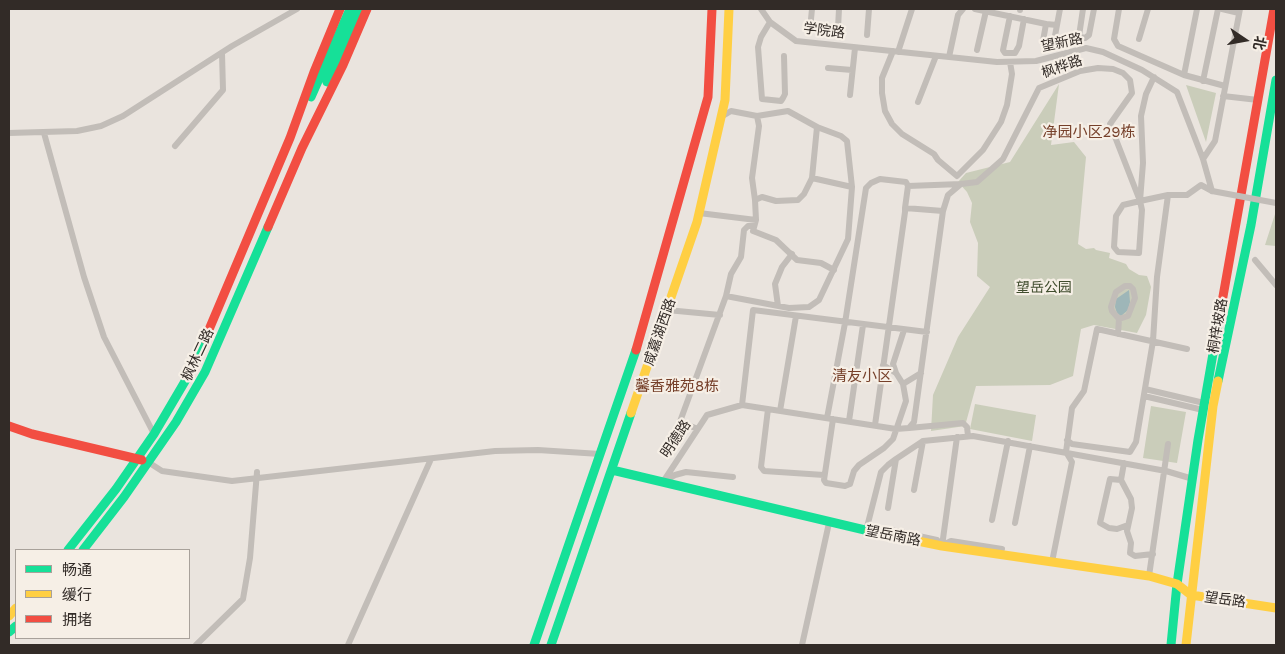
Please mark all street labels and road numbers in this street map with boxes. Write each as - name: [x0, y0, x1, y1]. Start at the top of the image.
- street label: 学院路: [802, 20, 846, 42]
- street label: 望新路: [1040, 30, 1084, 56]
- street label: 枫桦路: [1039, 52, 1085, 82]
- street label: 咸嘉湖西路: [641, 296, 679, 368]
- street label: 桐梓坡路: [1205, 297, 1231, 355]
- street label: 枫林二路: [179, 326, 217, 384]
- street label: 明德路: [657, 417, 695, 461]
- street label: 望岳南路: [864, 522, 922, 550]
- street label: 望岳路: [1203, 589, 1247, 611]

